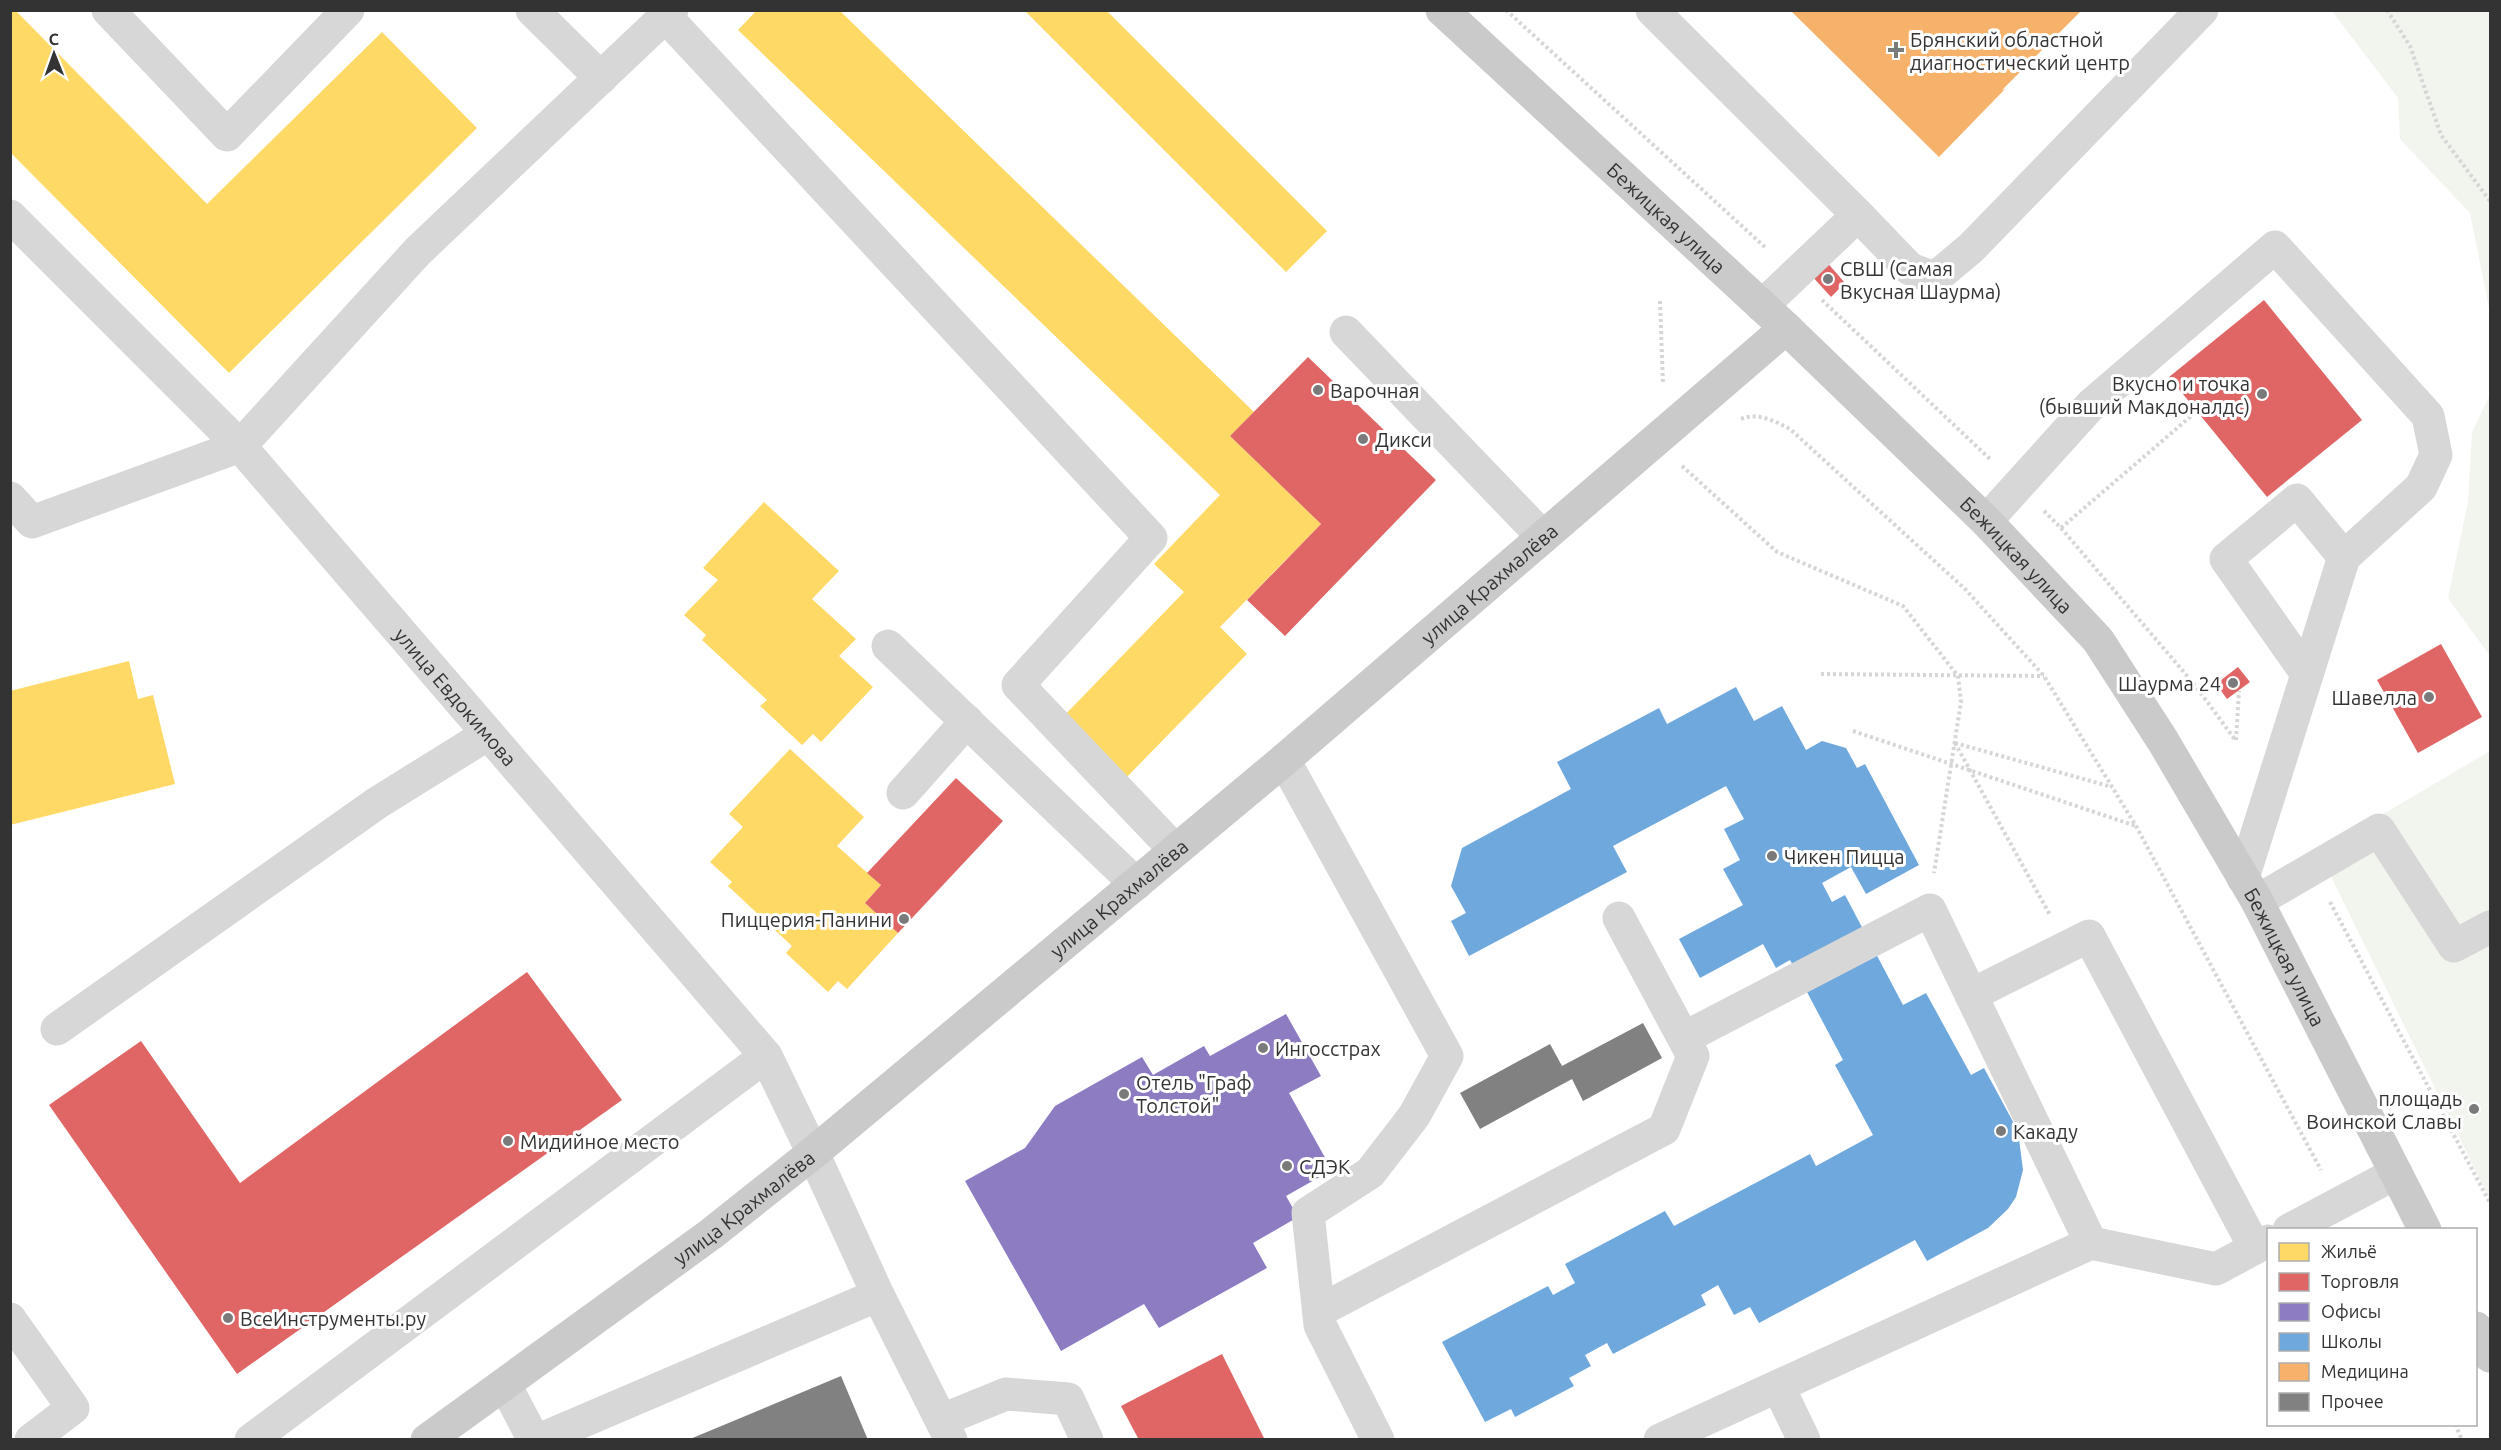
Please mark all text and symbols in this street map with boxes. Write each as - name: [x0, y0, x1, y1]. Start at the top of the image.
- north arrow: [24, 24, 84, 84]
- place label: Брянский областной диагностический центр: [1910, 28, 2130, 74]
- text: С: [48, 30, 59, 48]
- marker: Брянский областной диагностический центр: [1887, 41, 1905, 59]
- street label: Бежицкая улица: [1603, 158, 1730, 278]
- place label: СВШ (Самая Вкусная Шаурма): [1840, 257, 2001, 303]
- marker: СВШ (Самая Вкусная Шаурма): [1821, 272, 1835, 286]
- place label: Вкусно и точка (бывший Макдоналдс): [2039, 372, 2250, 418]
- place label: Варочная: [1330, 379, 1420, 402]
- marker: Варочная: [1311, 383, 1325, 397]
- marker: Вкусно и точка (бывший Макдоналдс): [2255, 387, 2269, 401]
- place label: Дикси: [1375, 428, 1432, 451]
- marker: Дикси: [1356, 432, 1370, 446]
- street label: Бежицкая улица: [1956, 491, 2078, 618]
- street label: улица Крахмалёва: [1416, 519, 1562, 649]
- street label: улица Евдокимова: [390, 623, 522, 770]
- place label: Шаурма 24: [2118, 672, 2221, 695]
- marker: Шаурма 24: [2226, 676, 2240, 690]
- place label: Шавелла: [2332, 686, 2417, 709]
- marker: Шавелла: [2422, 690, 2436, 704]
- street label: улица Крахмалёва: [1045, 834, 1192, 962]
- place label: Чикен Пицца: [1784, 845, 1905, 868]
- marker: Чикен Пицца: [1765, 849, 1779, 863]
- street label: Бежицкая улица: [2240, 883, 2330, 1030]
- place label: Пиццерия-Панини: [721, 908, 892, 931]
- marker: Пиццерия-Панини: [897, 912, 911, 926]
- place label: Ингосстрах: [1275, 1037, 1381, 1060]
- marker: Ингосстрах: [1256, 1041, 1270, 1055]
- place label: Отель "Граф Толстой": [1136, 1071, 1252, 1117]
- marker: Отель "Граф Толстой": [1117, 1087, 1131, 1101]
- place label: площадь Воинской Славы: [2306, 1087, 2462, 1133]
- marker: площадь Воинской Славы: [2467, 1102, 2481, 1116]
- place label: Какаду: [2013, 1120, 2078, 1143]
- marker: Какаду: [1994, 1124, 2008, 1138]
- place label: Мидийное место: [520, 1130, 679, 1153]
- marker: Мидийное место: [501, 1134, 515, 1148]
- street label: улица Крахмалёва: [669, 1145, 819, 1269]
- place label: СДЭК: [1299, 1155, 1350, 1178]
- marker: СДЭК: [1280, 1159, 1294, 1173]
- legend: [2267, 1228, 2477, 1426]
- text: Жильё: [2321, 1241, 2377, 1261]
- text: Торговля: [2321, 1271, 2399, 1291]
- text: Офисы: [2321, 1301, 2381, 1321]
- place label: ВсеИнструменты.ру: [240, 1307, 426, 1330]
- marker: ВсеИнструменты.ру: [221, 1311, 235, 1325]
- text: Школы: [2321, 1331, 2382, 1351]
- text: Медицина: [2321, 1361, 2409, 1381]
- text: Прочее: [2321, 1391, 2384, 1411]

